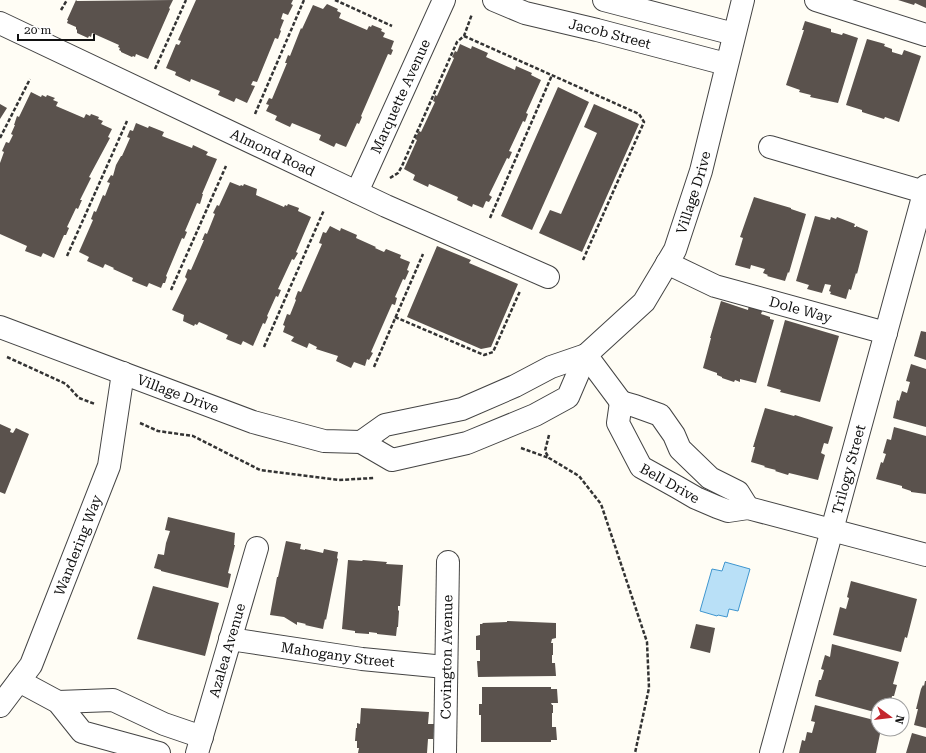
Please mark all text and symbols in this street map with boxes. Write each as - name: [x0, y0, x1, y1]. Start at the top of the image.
- scale bar: [18, 16, 94, 42]
- street label: Jacob Street: [567, 16, 653, 52]
- text: 20 m: [24, 23, 51, 37]
- street label: Marquette Avenue: [368, 36, 433, 156]
- street label: Almond Road: [228, 125, 318, 179]
- street label: Village Drive: [673, 149, 714, 236]
- street label: Dole Way: [768, 293, 834, 326]
- street label: Village Drive: [135, 371, 221, 416]
- street label: Trilogy Street: [829, 423, 868, 516]
- street label: Bell Drive: [637, 460, 703, 507]
- street label: Wandering Way: [51, 492, 105, 598]
- street label: Covington Avenue: [438, 594, 455, 719]
- street label: Azalea Avenue: [206, 601, 249, 699]
- street label: Mahogany Street: [280, 639, 395, 670]
- north arrow: [870, 697, 910, 737]
- text: N: [892, 714, 907, 726]

